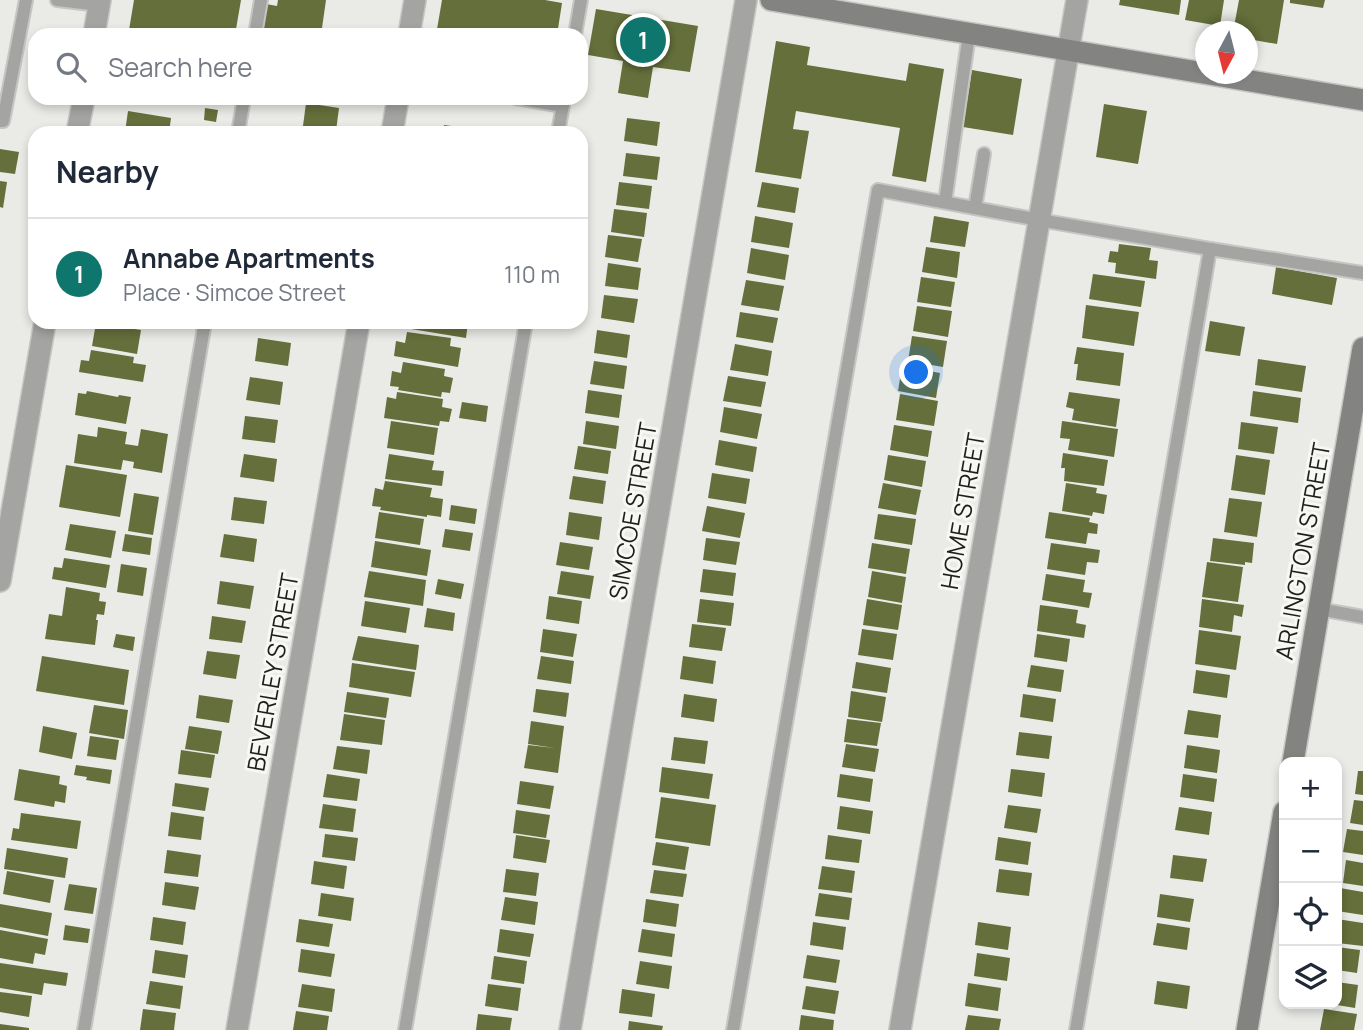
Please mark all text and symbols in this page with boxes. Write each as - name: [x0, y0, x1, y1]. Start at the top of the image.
- pin: 1: [620, 14, 666, 66]
- north arrow: [1195, 21, 1258, 84]
- search box: [28, 28, 588, 105]
- icon: search: [52, 48, 90, 86]
- text: Search here: [108, 49, 253, 85]
- text: Nearby: [56, 151, 159, 192]
- text: Annabe Apartments: [123, 240, 375, 276]
- text: 1: [74, 258, 84, 290]
- text: 110 m: [504, 258, 560, 290]
- text: Place · Simcoe Street: [123, 276, 346, 308]
- your location: [899, 355, 933, 389]
- street label: SIMCOE STREET: [600, 419, 664, 602]
- street label: HOME STREET: [932, 429, 992, 592]
- street label: ARLINGTON STREET: [1267, 439, 1337, 662]
- street label: BEVERLEY STREET: [238, 570, 306, 774]
- map controls: [1279, 757, 1342, 1009]
- button: +: [1279, 757, 1342, 820]
- button: −: [1279, 820, 1342, 883]
- button: locate: [1279, 883, 1342, 946]
- button: layers: [1279, 946, 1342, 1009]

